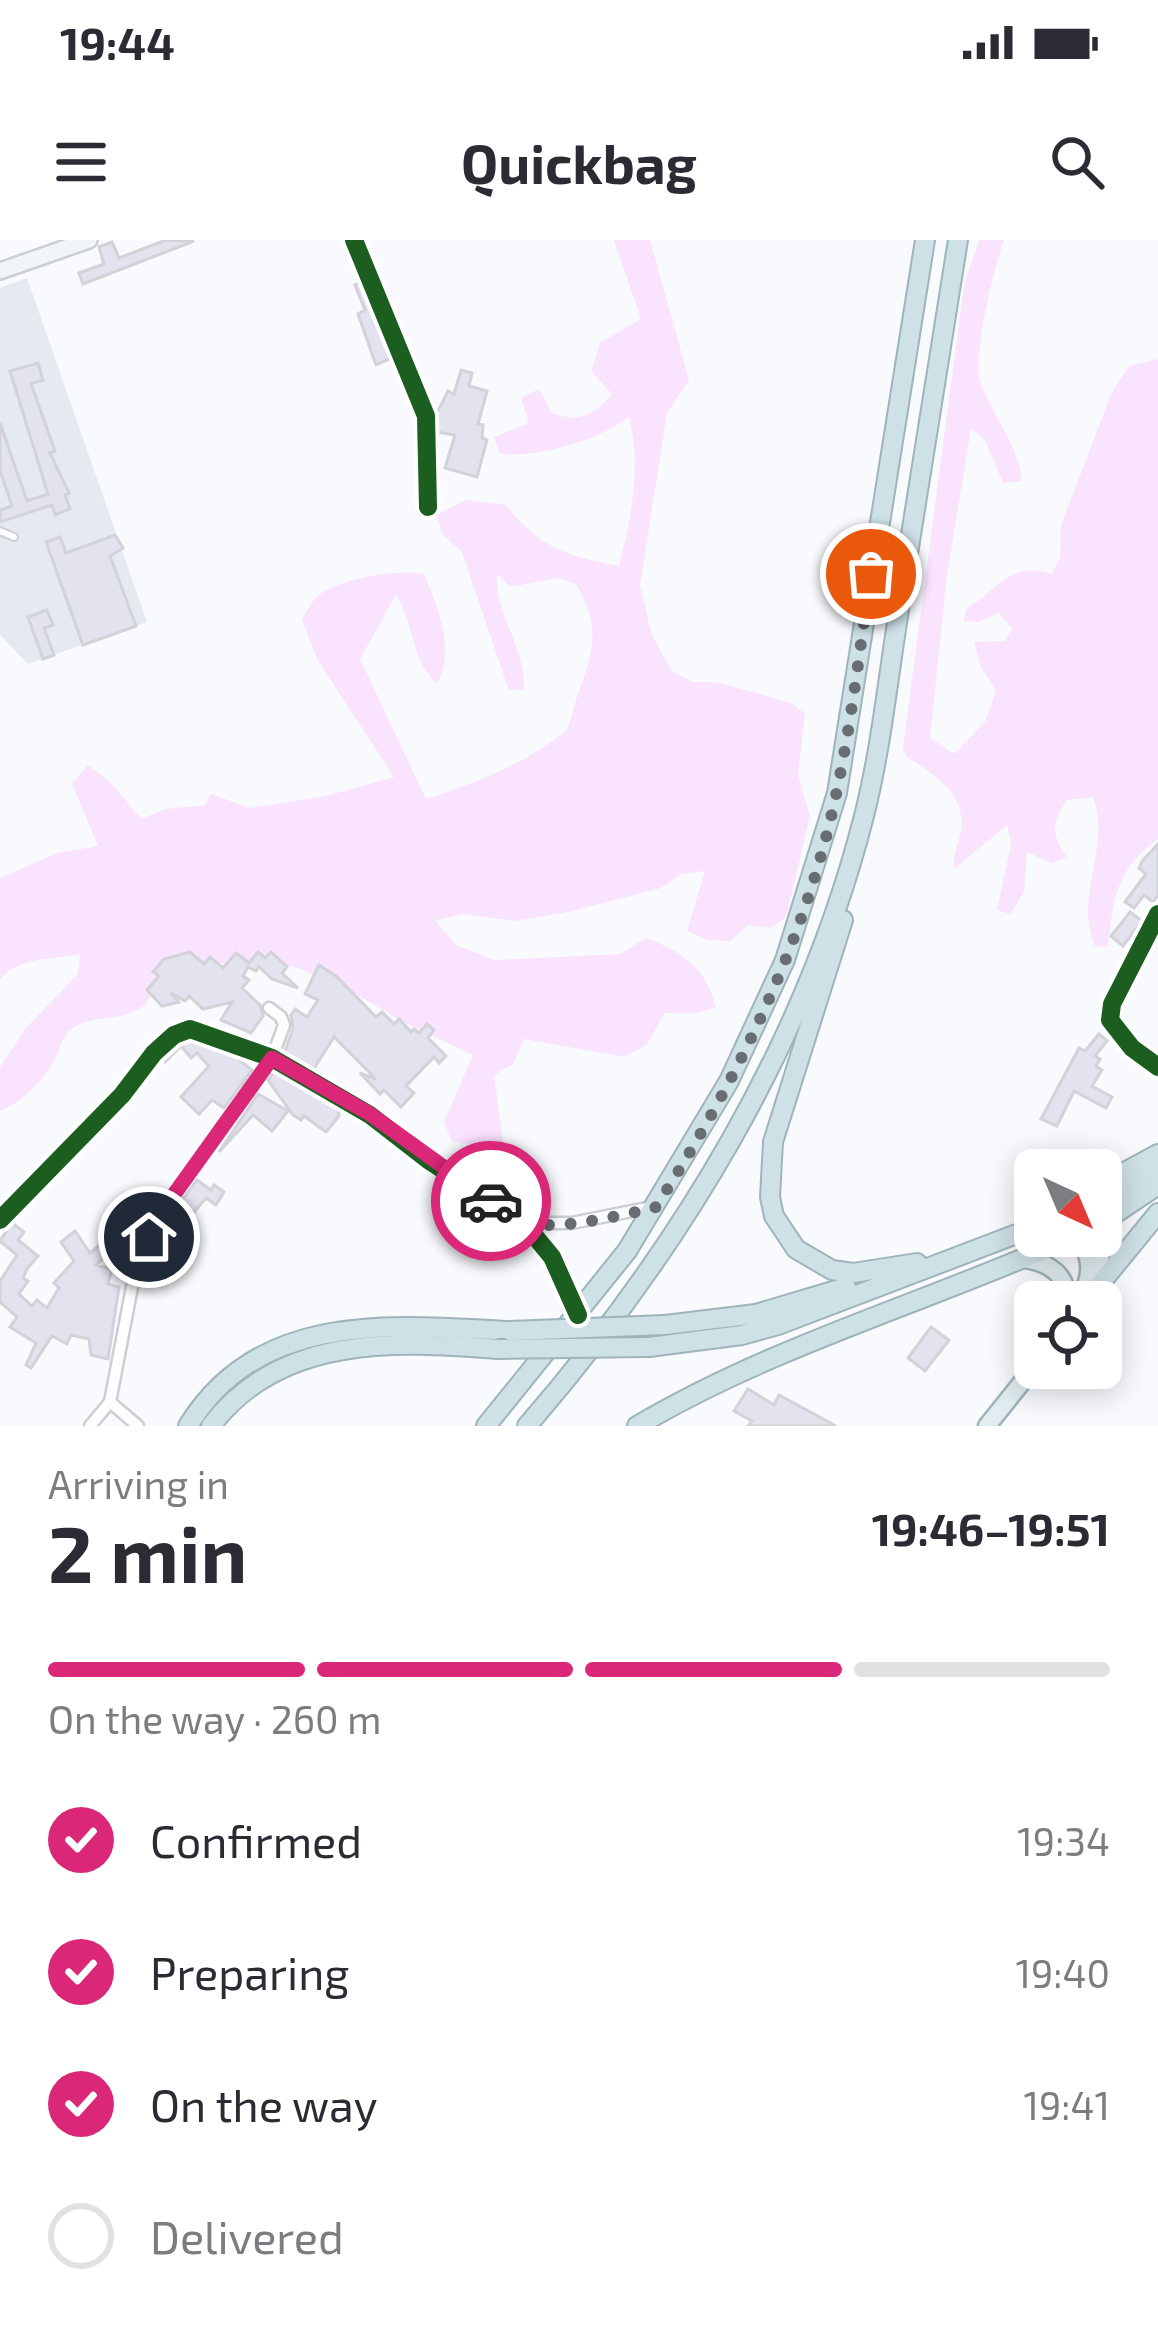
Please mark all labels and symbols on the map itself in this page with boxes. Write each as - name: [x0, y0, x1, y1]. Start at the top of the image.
- pin: [820, 523, 922, 625]
- courier: [431, 1141, 551, 1261]
- north arrow: [1014, 1149, 1122, 1257]
- pin: [98, 1186, 200, 1288]

